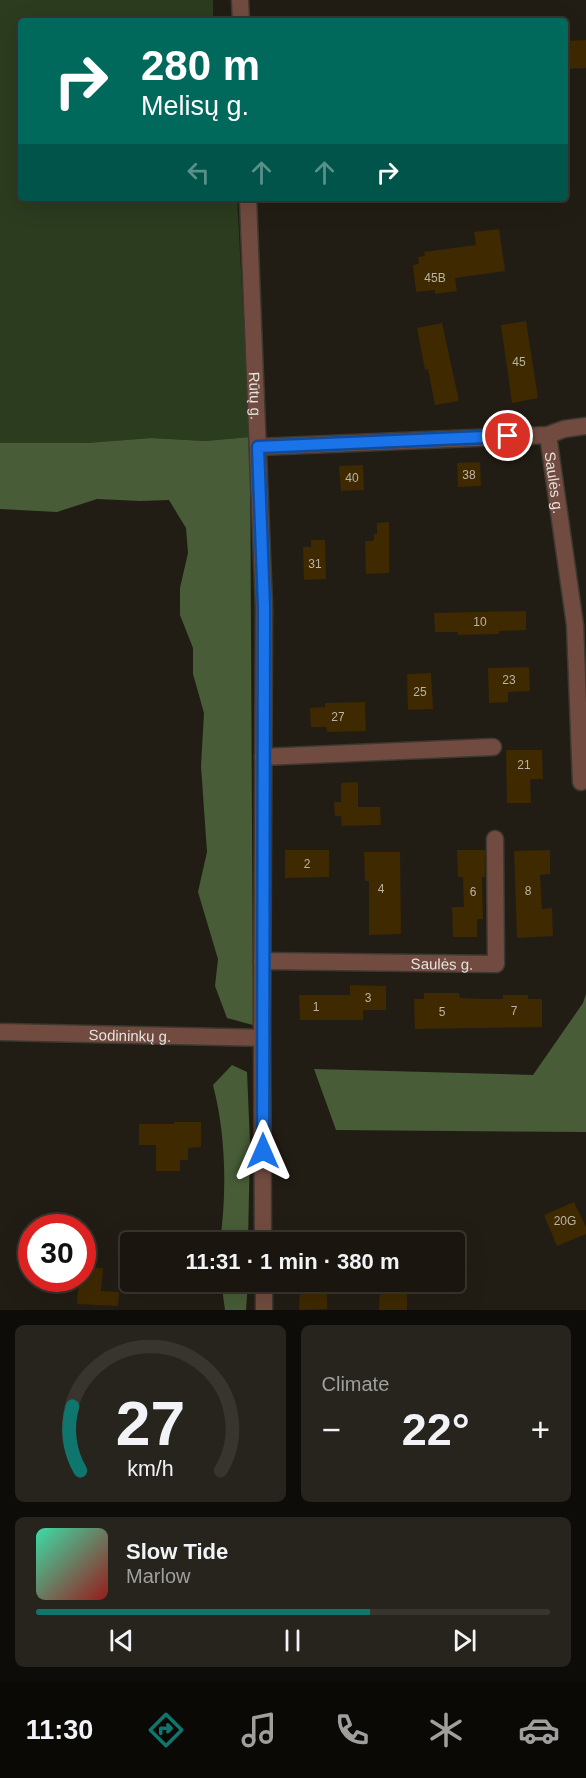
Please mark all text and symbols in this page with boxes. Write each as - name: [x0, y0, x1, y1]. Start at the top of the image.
- icon: right: [42, 42, 120, 120]
- text: 280 m: [141, 42, 260, 89]
- text: Melisų g.: [141, 91, 249, 121]
- icon: left: [182, 156, 215, 189]
- icon: ahead: [245, 156, 278, 189]
- icon: ahead: [308, 156, 341, 189]
- icon: right: [371, 156, 404, 189]
- house number: 45B: [424, 271, 446, 285]
- house number: 45: [512, 355, 526, 369]
- street label: Rūtų g.: [246, 371, 265, 420]
- pin: [482, 410, 533, 461]
- icon: arrive: [491, 419, 524, 452]
- street label: Saulės g.: [542, 450, 568, 515]
- house number: 38: [462, 468, 476, 482]
- house number: 40: [345, 471, 359, 485]
- house number: 31: [308, 557, 322, 571]
- house number: 10: [473, 615, 487, 629]
- house number: 23: [502, 673, 516, 687]
- house number: 25: [413, 685, 427, 699]
- house number: 27: [331, 710, 345, 724]
- house number: 21: [517, 758, 531, 772]
- house number: 2: [304, 857, 311, 871]
- house number: 4: [378, 882, 385, 896]
- house number: 8: [525, 884, 532, 898]
- house number: 6: [470, 885, 477, 899]
- street label: Saulės g.: [411, 954, 473, 972]
- house number: 3: [365, 991, 372, 1005]
- house number: 1: [313, 1000, 320, 1014]
- house number: 7: [511, 1004, 518, 1018]
- house number: 5: [439, 1005, 446, 1019]
- street label: Sodininkų g.: [88, 1026, 171, 1044]
- position arrow: [231, 1119, 295, 1183]
- speed limit sign: 30: [18, 1214, 96, 1292]
- house number: 20G: [554, 1214, 576, 1228]
- text: 11:31 · 1 min · 380 m: [186, 1249, 400, 1274]
- text: Climate: [322, 1373, 389, 1395]
- text: 27: [116, 1389, 185, 1458]
- text: 22°: [402, 1404, 470, 1455]
- text: −: [322, 1411, 341, 1448]
- text: +: [531, 1411, 550, 1448]
- text: km/h: [127, 1457, 173, 1481]
- text: Slow Tide: [126, 1539, 228, 1564]
- text: Marlow: [126, 1565, 190, 1587]
- icon: previous: [105, 1624, 138, 1657]
- icon: pause: [276, 1624, 309, 1657]
- icon: next: [448, 1624, 481, 1657]
- icon: directions: [145, 1709, 187, 1751]
- icon: music: [238, 1709, 280, 1751]
- icon: phone: [331, 1709, 373, 1751]
- icon: climate: [425, 1709, 467, 1751]
- icon: car: [518, 1709, 560, 1751]
- text: 11:30: [26, 1715, 93, 1745]

